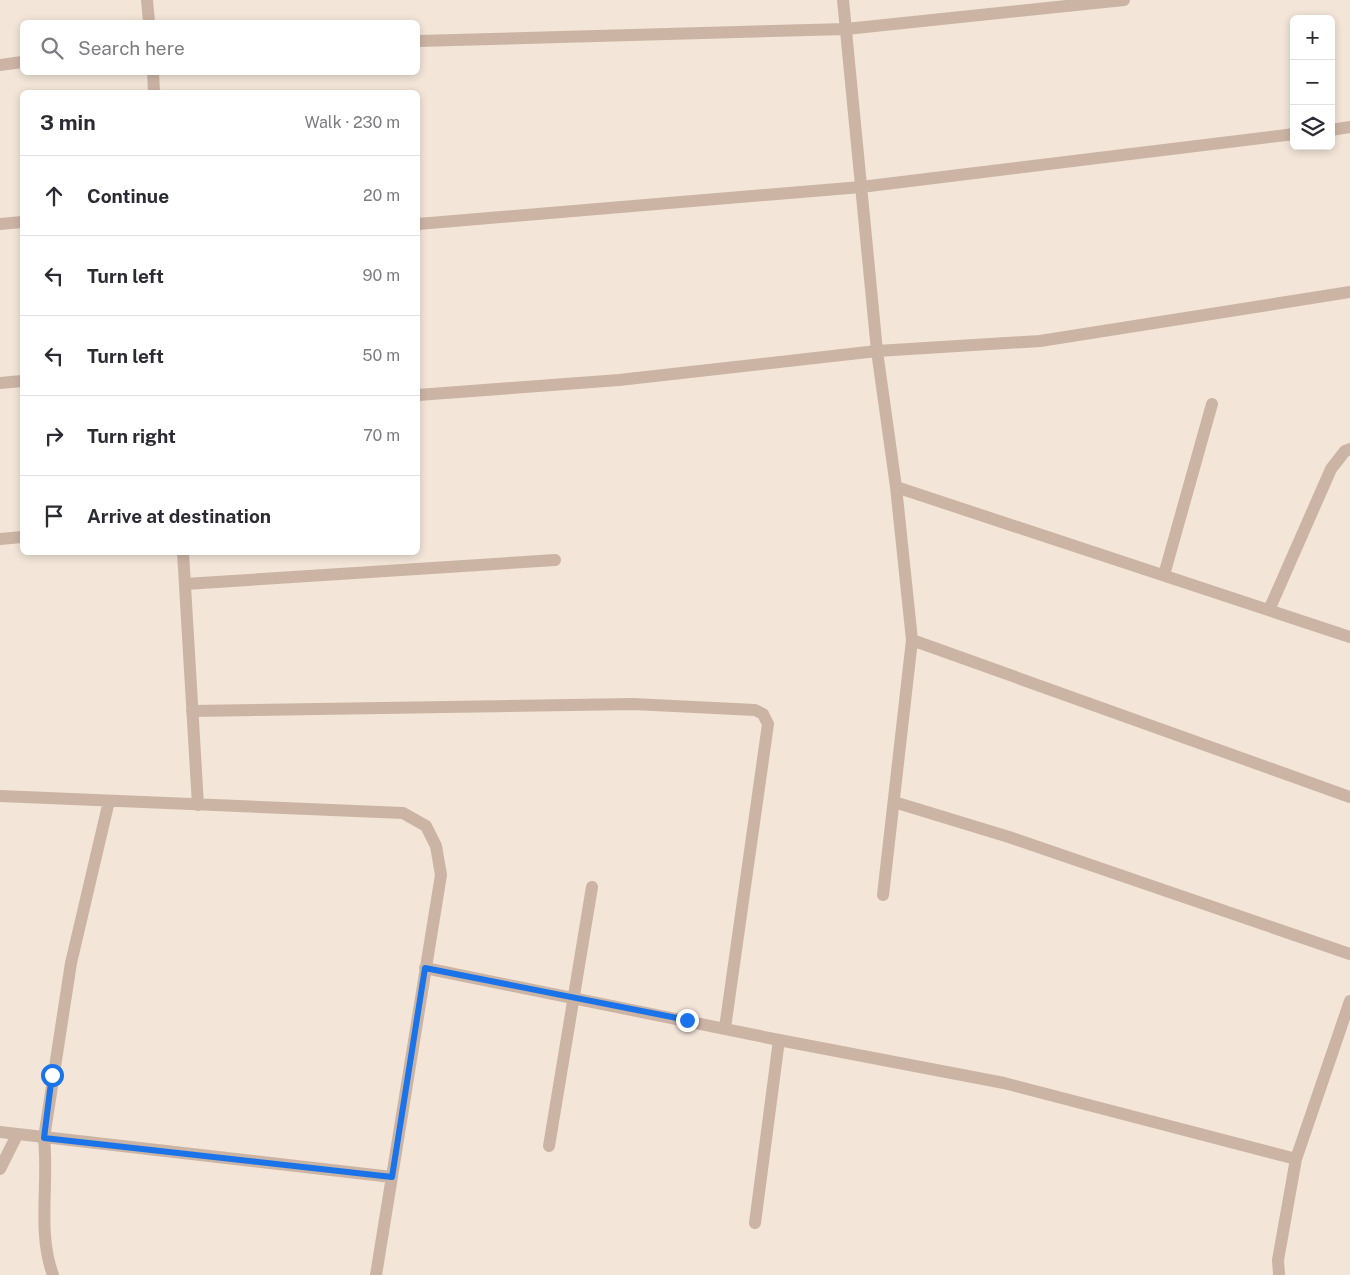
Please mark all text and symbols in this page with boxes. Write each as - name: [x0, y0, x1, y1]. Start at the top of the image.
- map controls: [1290, 15, 1335, 150]
- button: +: [1290, 15, 1335, 60]
- search box: [20, 20, 420, 75]
- icon: search: [38, 34, 66, 62]
- text: Search here: [78, 37, 185, 59]
- button: −: [1290, 60, 1335, 105]
- button: layers: [1290, 105, 1335, 150]
- text: 3 min: [40, 110, 96, 135]
- text: Walk · 230 m: [304, 113, 400, 132]
- icon: ahead: [40, 182, 68, 210]
- text: Continue: [87, 185, 169, 207]
- text: 20 m: [363, 186, 400, 205]
- icon: left: [40, 262, 68, 290]
- text: Turn left: [87, 265, 164, 287]
- text: 90 m: [363, 266, 400, 285]
- icon: left: [40, 342, 68, 370]
- text: Turn left: [87, 345, 164, 367]
- text: 50 m: [362, 346, 400, 365]
- icon: right: [40, 422, 68, 450]
- text: Turn right: [87, 425, 176, 447]
- text: 70 m: [363, 426, 400, 445]
- icon: arrive: [40, 502, 68, 530]
- text: Arrive at destination: [87, 505, 271, 527]
- route end: [676, 1009, 699, 1032]
- route start: [41, 1064, 64, 1087]

